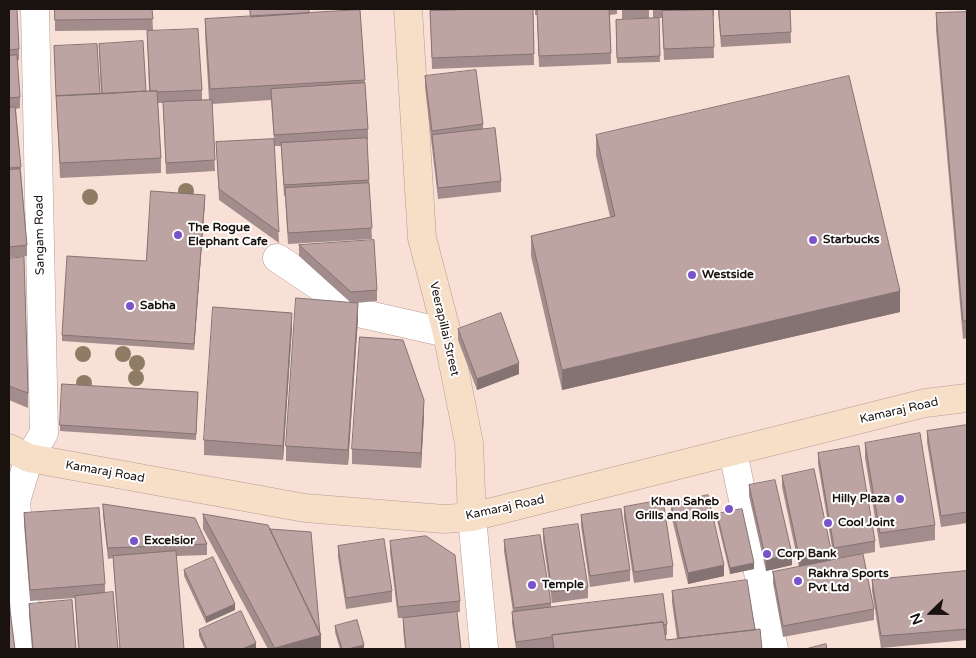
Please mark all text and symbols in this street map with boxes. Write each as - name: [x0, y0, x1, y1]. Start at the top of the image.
- street label: Sangam Road: [32, 195, 48, 275]
- place label: The Rogue Elephant Cafe: [188, 221, 268, 249]
- marker: The Rogue Elephant Cafe: [172, 229, 184, 241]
- place label: Starbucks: [823, 233, 880, 247]
- marker: Starbucks: [807, 234, 819, 246]
- place label: Westside: [702, 268, 754, 282]
- marker: Westside: [686, 269, 698, 281]
- street label: Veerapillai Street: [426, 280, 462, 378]
- place label: Sabha: [140, 299, 176, 313]
- marker: Sabha: [124, 300, 136, 312]
- street label: Kamaraj Road: [858, 395, 940, 427]
- street label: Kamaraj Road: [64, 458, 146, 486]
- place label: Hilly Plaza: [832, 492, 890, 506]
- street label: Kamaraj Road: [464, 493, 546, 523]
- marker: Hilly Plaza: [894, 493, 906, 505]
- place label: Khan Saheb Grills and Rolls: [635, 495, 719, 523]
- marker: Khan Saheb Grills and Rolls: [723, 503, 735, 515]
- place label: Cool Joint: [838, 516, 894, 530]
- marker: Cool Joint: [822, 517, 834, 529]
- place label: Excelsior: [144, 534, 195, 548]
- marker: Excelsior: [128, 535, 140, 547]
- place label: Corp Bank: [777, 547, 837, 561]
- marker: Corp Bank: [761, 548, 773, 560]
- place label: Rakhra Sports Pvt Ltd: [808, 567, 889, 595]
- marker: Rakhra Sports Pvt Ltd: [792, 575, 804, 587]
- place label: Temple: [542, 578, 584, 592]
- marker: Temple: [526, 579, 538, 591]
- north arrow: [906, 588, 956, 638]
- text: N: [907, 610, 927, 627]

